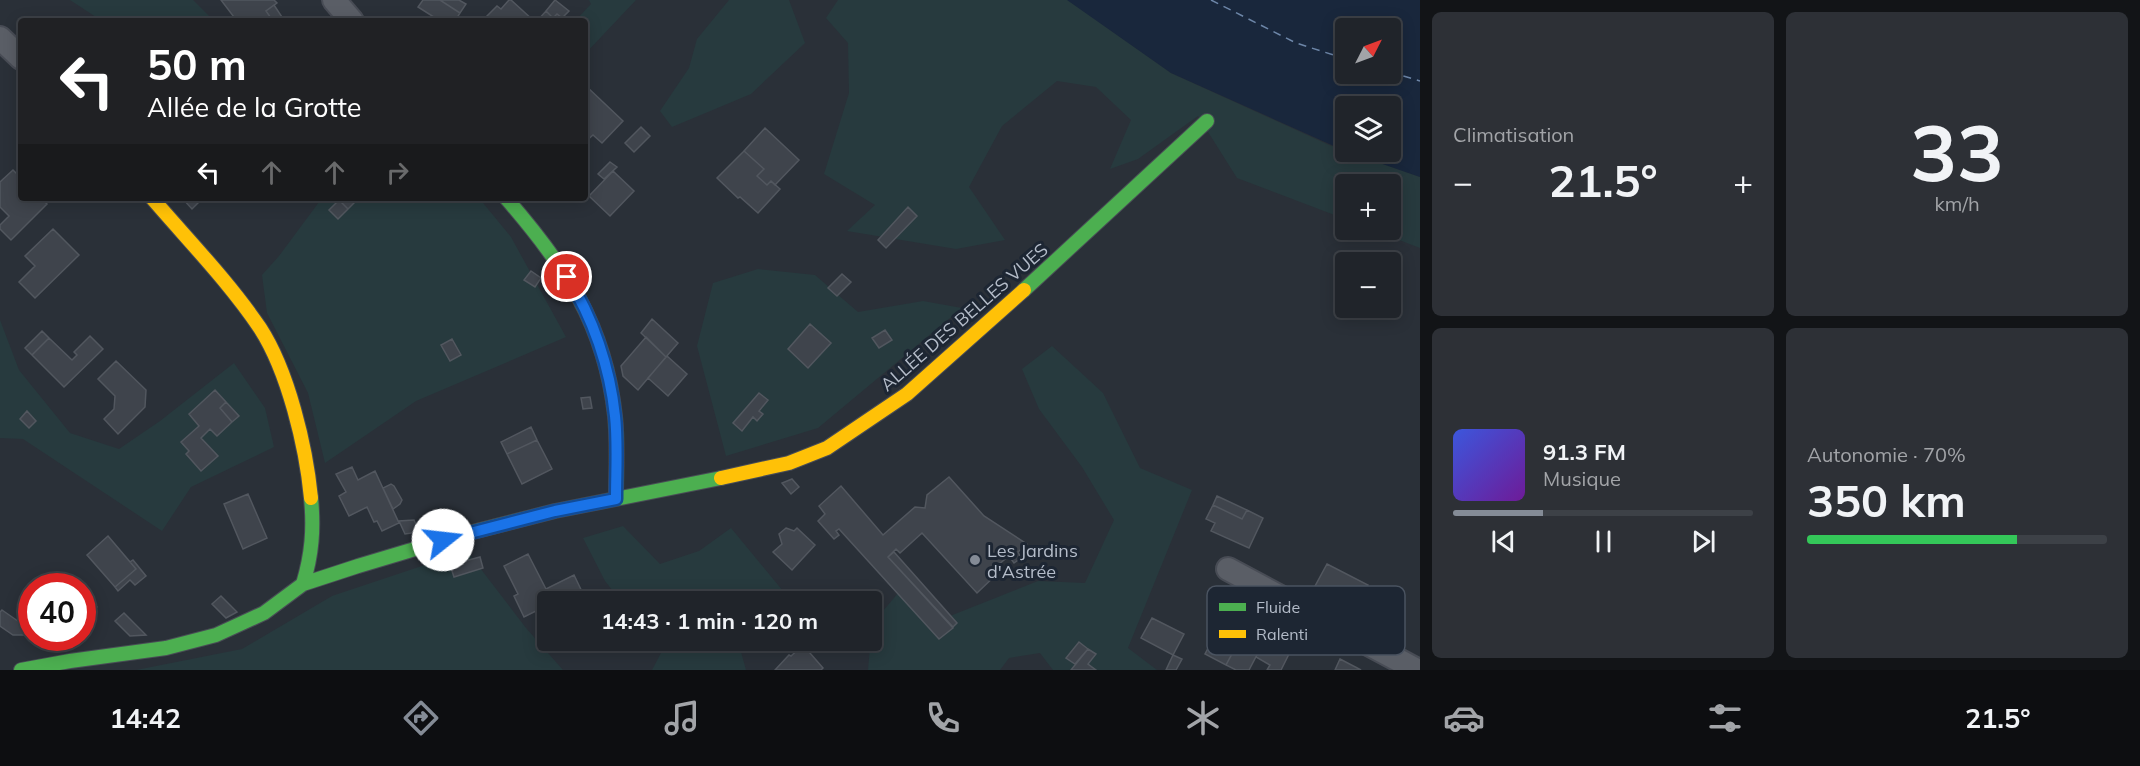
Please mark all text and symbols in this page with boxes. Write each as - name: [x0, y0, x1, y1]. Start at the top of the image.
- north arrow: [1335, 18, 1401, 84]
- map controls: [1335, 18, 1401, 318]
- text: 50 m: [147, 38, 247, 91]
- icon: left: [48, 42, 126, 120]
- text: Allée de la Grotte: [147, 90, 361, 124]
- button: layers: [1335, 96, 1401, 162]
- text: 33: [1910, 103, 2004, 201]
- text: Climatisation: [1453, 122, 1574, 147]
- text: 21.5°: [1548, 152, 1658, 208]
- icon: left: [192, 156, 225, 189]
- icon: ahead: [255, 156, 288, 189]
- icon: ahead: [318, 156, 351, 189]
- icon: right: [381, 156, 414, 189]
- text: −: [1453, 161, 1473, 202]
- text: +: [1733, 161, 1753, 202]
- button: +: [1335, 174, 1401, 240]
- text: km/h: [1934, 191, 1980, 216]
- street label: ALLÉE DES BELLES VUES: [875, 238, 1053, 396]
- pin: [541, 251, 592, 302]
- button: −: [1335, 252, 1401, 318]
- icon: arrive: [550, 260, 583, 293]
- text: 91.3 FM: [1543, 438, 1626, 466]
- text: Autonomie · 70%: [1807, 442, 1966, 467]
- text: Musique: [1543, 466, 1621, 491]
- text: 350 km: [1807, 472, 1966, 528]
- position arrow: [411, 508, 475, 572]
- icon: previous: [1487, 525, 1520, 558]
- icon: pause: [1587, 525, 1620, 558]
- icon: next: [1687, 525, 1720, 558]
- place label: Les Jardins d'Astrée: [987, 539, 1078, 583]
- marker: Les Jardins d'Astrée: [968, 553, 982, 567]
- speed limit sign: 40: [18, 573, 96, 651]
- legend: [1207, 586, 1405, 655]
- text: Fluide: [1256, 597, 1300, 617]
- text: 14:43 · 1 min · 120 m: [601, 607, 818, 635]
- text: Ralenti: [1256, 624, 1308, 644]
- icon: directions: [400, 697, 442, 739]
- icon: music: [661, 697, 703, 739]
- icon: phone: [922, 697, 964, 739]
- icon: climate: [1182, 697, 1224, 739]
- icon: car: [1443, 697, 1485, 739]
- icon: filters: [1704, 697, 1746, 739]
- text: 14:42: [109, 701, 181, 735]
- text: 21.5°: [1965, 701, 2030, 735]

